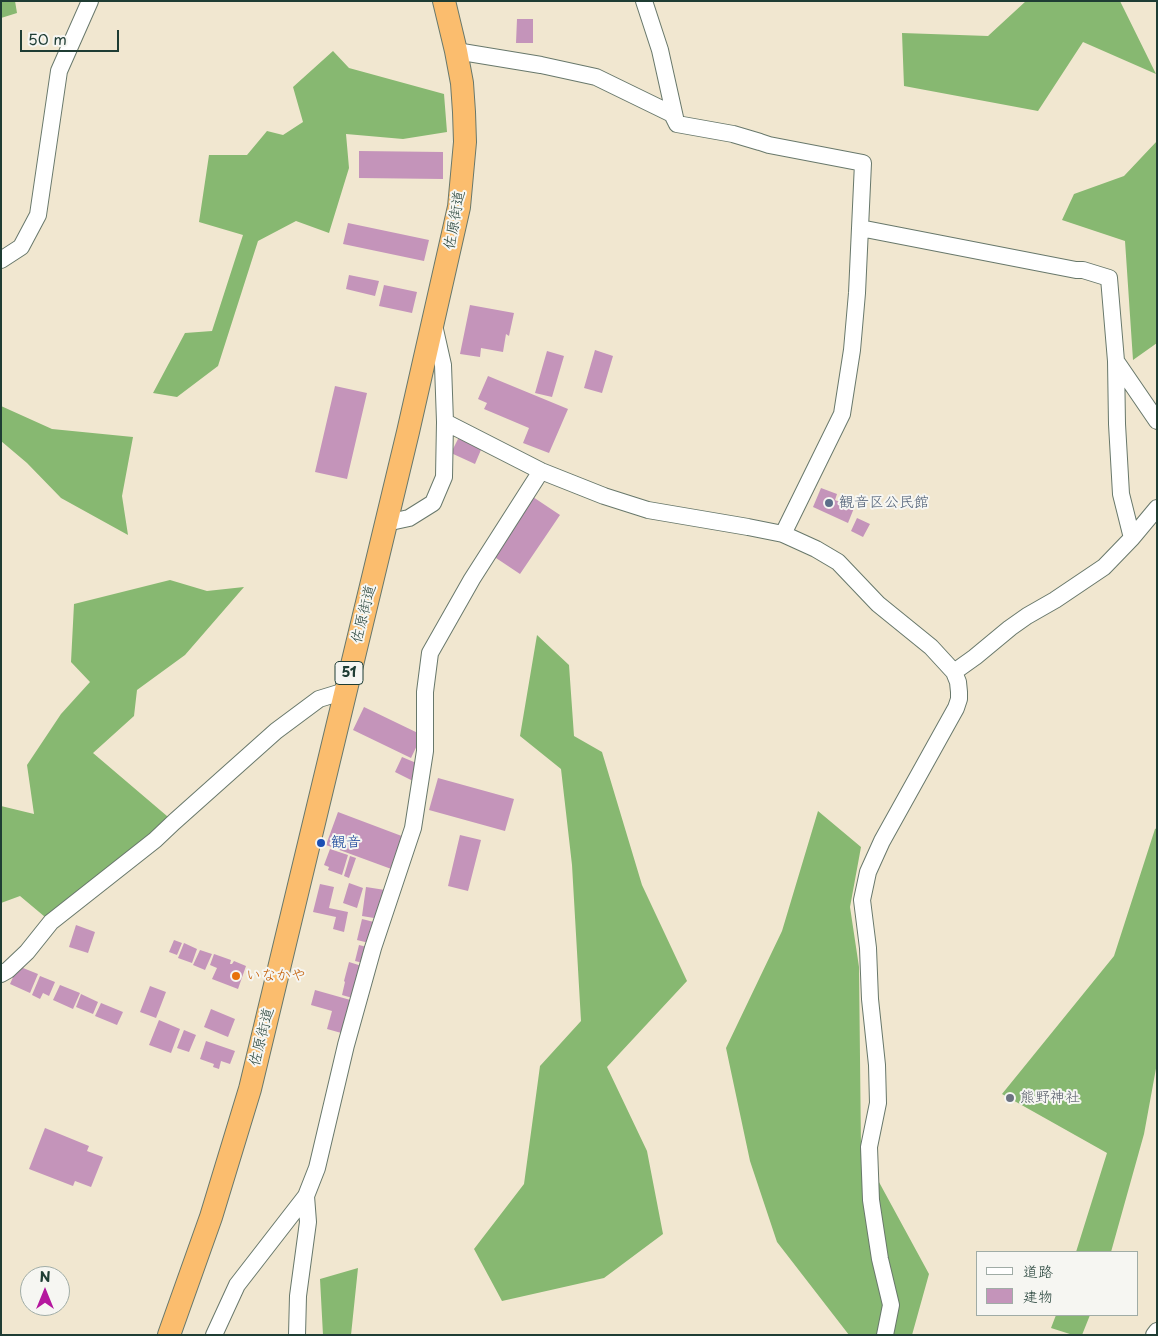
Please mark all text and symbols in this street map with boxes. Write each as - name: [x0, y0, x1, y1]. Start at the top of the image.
- scale bar: [22, 20, 121, 52]
- text: 50 m: [28, 27, 67, 50]
- street label: 佐原街道: [441, 189, 469, 251]
- place label: 観音区公民館: [839, 494, 929, 512]
- marker: 観音区公民館: [823, 497, 835, 509]
- street label: 佐原街道: [348, 583, 380, 645]
- road number: 51: [335, 661, 363, 684]
- place label: 観音: [331, 834, 361, 852]
- marker: 観音: [315, 837, 327, 849]
- place label: いなかや: [246, 967, 306, 985]
- marker: いなかや: [230, 970, 242, 982]
- street label: 佐原街道: [246, 1006, 278, 1068]
- place label: 熊野神社: [1020, 1089, 1080, 1107]
- marker: 熊野神社: [1004, 1092, 1016, 1104]
- legend: [976, 1251, 1138, 1316]
- text: 道路: [1023, 1259, 1053, 1282]
- north arrow: [20, 1266, 70, 1316]
- text: N: [39, 1266, 51, 1287]
- text: 建物: [1023, 1284, 1053, 1307]

